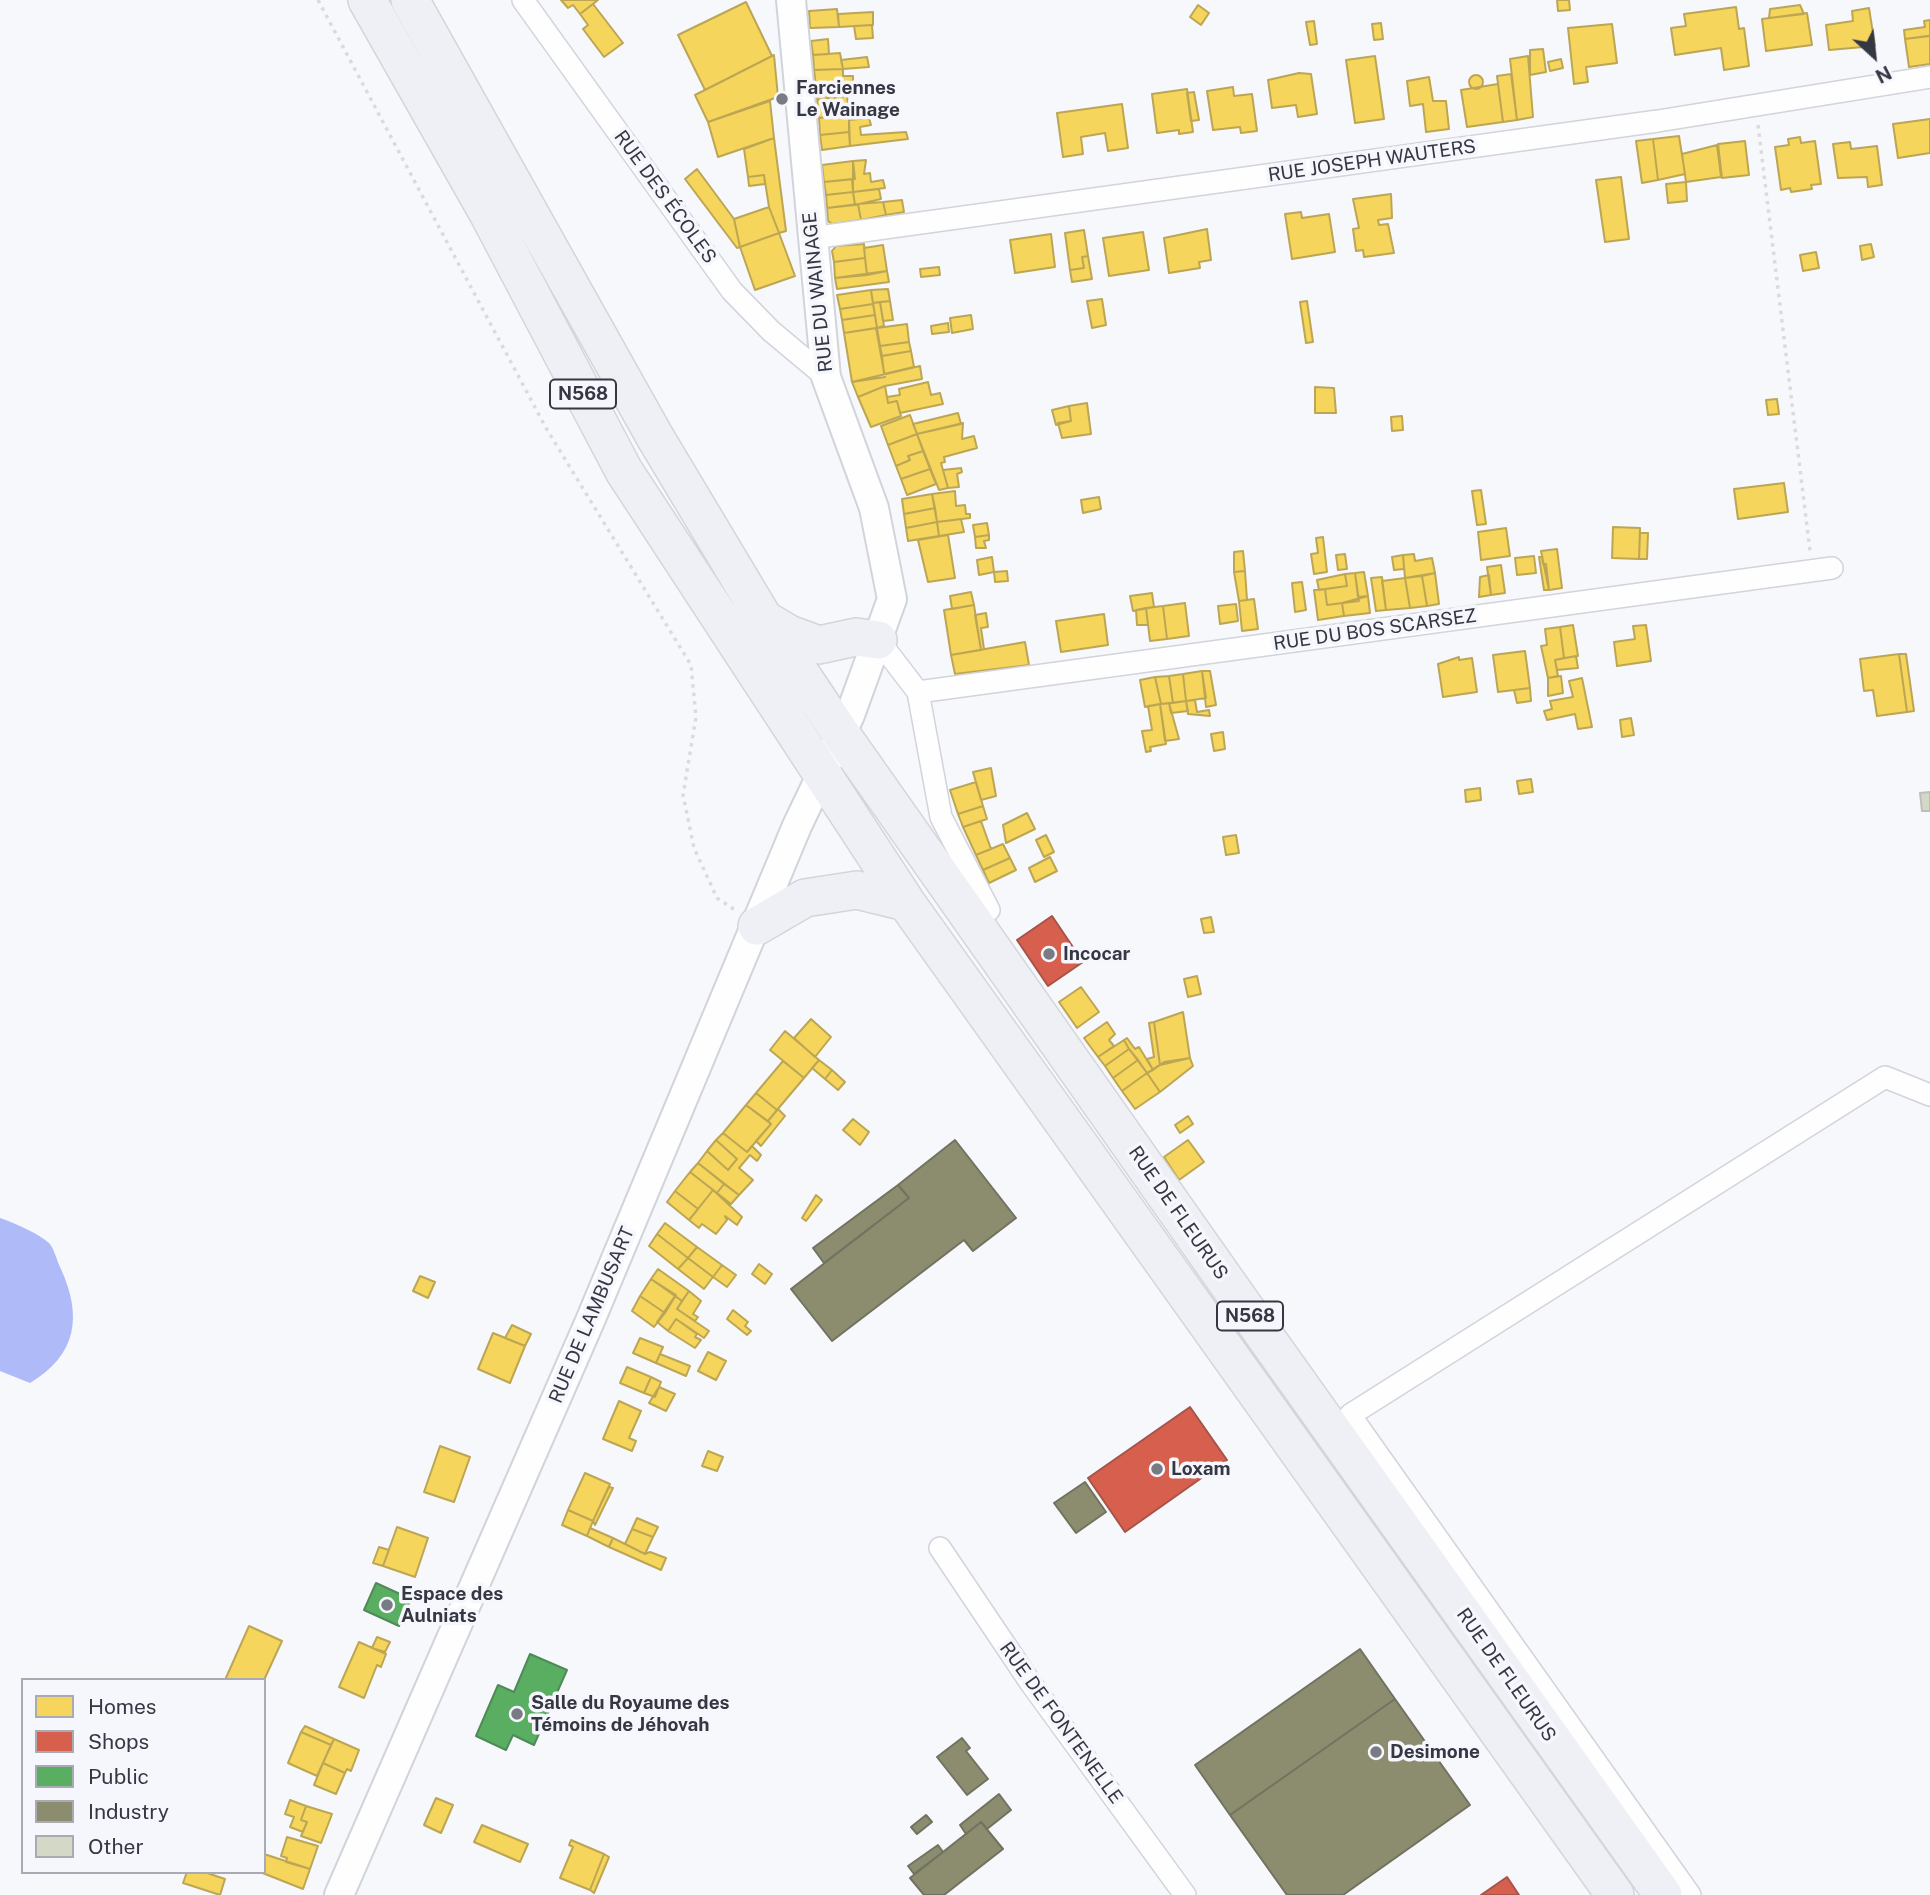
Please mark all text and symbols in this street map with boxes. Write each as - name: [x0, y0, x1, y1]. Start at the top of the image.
- north arrow: [1839, 21, 1909, 91]
- text: N: [1872, 62, 1895, 88]
- place label: Farciennes Le Wainage: [796, 77, 900, 121]
- marker: Farciennes Le Wainage: [774, 91, 790, 107]
- street label: RUE DES ÉCOLES: [609, 126, 721, 268]
- street label: RUE JOSEPH WAUTERS: [1267, 135, 1477, 187]
- street label: RUE DU WAINAGE: [798, 211, 838, 373]
- road number: N568: [550, 380, 616, 408]
- street label: RUE DU BOS SCARSEZ: [1272, 604, 1478, 656]
- place label: Incocar: [1063, 943, 1130, 965]
- marker: Incocar: [1041, 946, 1057, 962]
- street label: RUE DE FLEURUS: [1123, 1142, 1233, 1284]
- street label: RUE DE LAMBUSART: [545, 1223, 639, 1407]
- road number: N568: [1217, 1302, 1283, 1330]
- place label: Loxam: [1171, 1458, 1231, 1480]
- marker: Loxam: [1149, 1461, 1165, 1477]
- place label: Espace des Aulniats: [401, 1583, 503, 1627]
- marker: Espace des Aulniats: [379, 1597, 395, 1613]
- street label: RUE DE FLEURUS: [1451, 1604, 1561, 1746]
- street label: RUE DE FONTENELLE: [995, 1638, 1127, 1808]
- legend: [21, 1678, 266, 1874]
- place label: Salle du Royaume des Témoins de Jéhovah: [531, 1692, 730, 1736]
- text: Homes: [88, 1694, 156, 1719]
- marker: Salle du Royaume des Témoins de Jéhovah: [509, 1706, 525, 1722]
- text: Shops: [88, 1729, 149, 1754]
- place label: Desimone: [1390, 1741, 1480, 1763]
- marker: Desimone: [1368, 1744, 1384, 1760]
- text: Public: [88, 1764, 149, 1789]
- text: Industry: [88, 1799, 169, 1824]
- text: Other: [88, 1834, 144, 1859]

